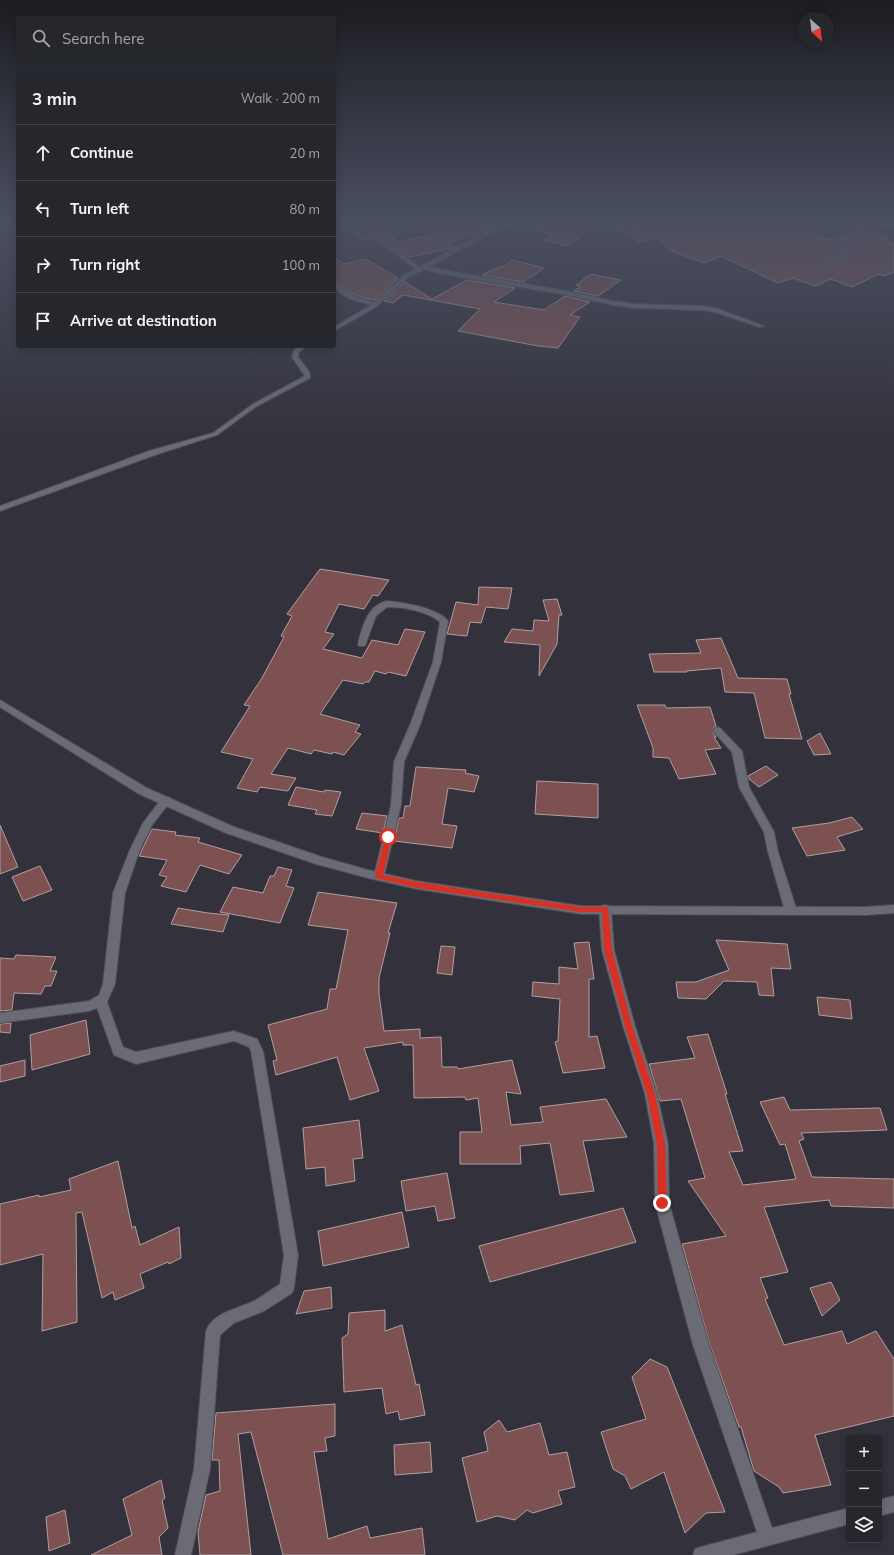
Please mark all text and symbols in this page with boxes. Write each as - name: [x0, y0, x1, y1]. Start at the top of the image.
- north arrow: [798, 12, 834, 48]
- search box: [16, 16, 336, 60]
- icon: search: [30, 27, 52, 49]
- text: Search here: [62, 29, 144, 48]
- text: 3 min: [32, 88, 77, 109]
- text: Walk · 200 m: [241, 90, 320, 106]
- icon: ahead: [32, 142, 54, 164]
- text: Continue: [70, 143, 133, 162]
- text: 20 m: [290, 145, 320, 161]
- icon: left: [32, 198, 54, 220]
- text: Turn left: [70, 199, 129, 218]
- text: 80 m: [290, 201, 320, 217]
- icon: right: [32, 254, 54, 276]
- text: Turn right: [70, 255, 140, 274]
- text: 100 m: [282, 257, 320, 273]
- icon: arrive: [32, 310, 54, 332]
- text: Arrive at destination: [70, 311, 217, 330]
- route start: [379, 828, 397, 846]
- route end: [653, 1194, 671, 1212]
- map controls: [846, 1435, 882, 1543]
- button: +: [846, 1435, 882, 1471]
- button: −: [846, 1471, 882, 1507]
- button: layers: [846, 1507, 882, 1543]

